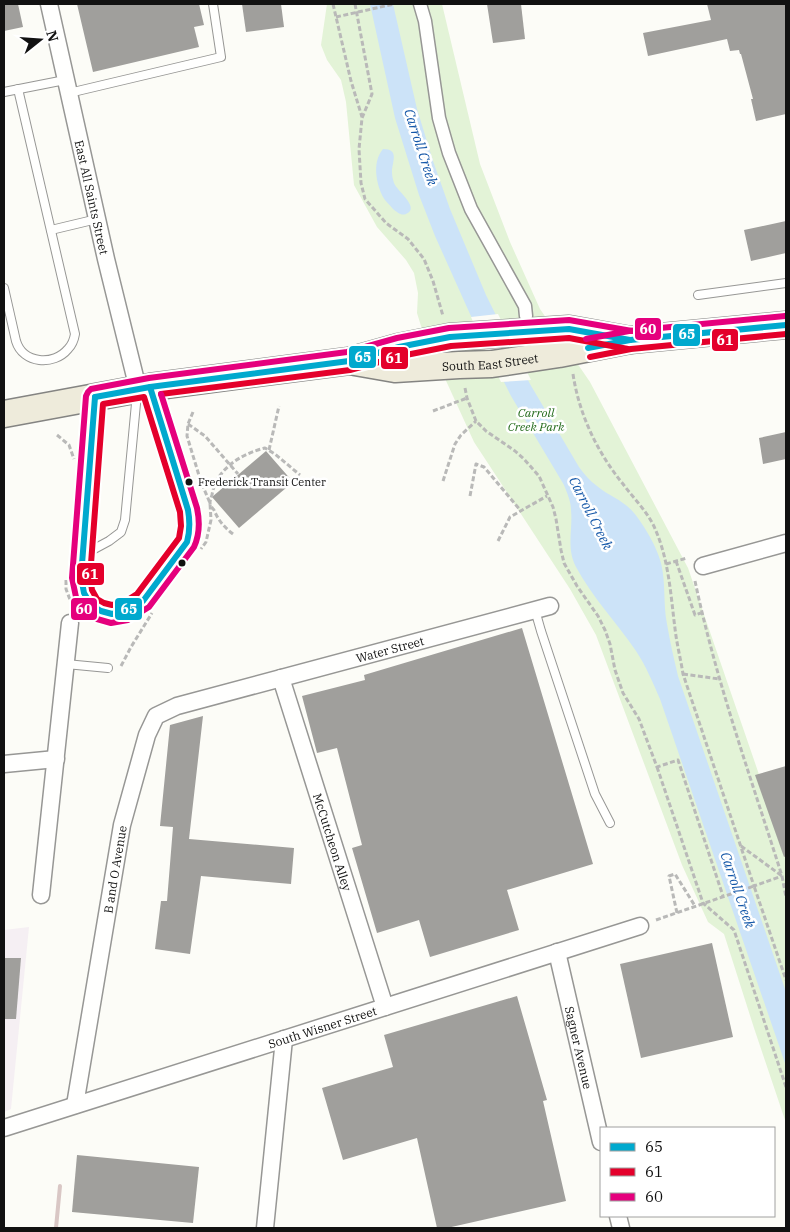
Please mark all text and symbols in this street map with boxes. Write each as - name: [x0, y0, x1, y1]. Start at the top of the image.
- north arrow: [15, 15, 65, 65]
- text: N: [42, 28, 63, 44]
- water label: Carroll Creek: [400, 106, 442, 188]
- street label: East All Saints Street: [72, 139, 112, 256]
- line badge: 60: [634, 317, 662, 341]
- text: 60: [640, 320, 656, 338]
- line badge: 65: [672, 323, 701, 347]
- text: 65: [679, 325, 695, 343]
- line badge: 61: [711, 328, 739, 352]
- text: 61: [717, 331, 733, 349]
- line badge: 65: [348, 345, 377, 369]
- line badge: 61: [380, 346, 409, 370]
- text: 65: [355, 348, 371, 366]
- text: 61: [386, 349, 402, 367]
- street label: South East Street: [441, 350, 539, 374]
- park label: Carroll Creek Park: [508, 405, 565, 434]
- water label: Carroll Creek: [565, 473, 617, 553]
- place label: Frederick Transit Center: [198, 475, 326, 489]
- marker: Frederick Transit Center: [184, 477, 194, 487]
- unlabelled marker: [177, 558, 187, 568]
- line badge: 61: [76, 562, 105, 586]
- text: 61: [82, 565, 98, 583]
- line badge: 60: [70, 597, 98, 621]
- line badge: 65: [114, 597, 143, 621]
- text: 60: [76, 600, 92, 618]
- text: 65: [121, 600, 137, 618]
- street label: Water Street: [354, 633, 426, 665]
- street label: McCutcheon Alley: [310, 791, 355, 893]
- street label: B and O Avenue: [100, 824, 129, 914]
- water label: Carroll Creek: [717, 849, 760, 931]
- street label: South Wisner Street: [266, 1003, 378, 1051]
- street label: Sagner Avenue: [562, 1005, 596, 1090]
- legend: [600, 1127, 775, 1217]
- text: 65: [645, 1137, 663, 1156]
- text: 61: [645, 1162, 663, 1181]
- text: 60: [645, 1187, 663, 1206]

